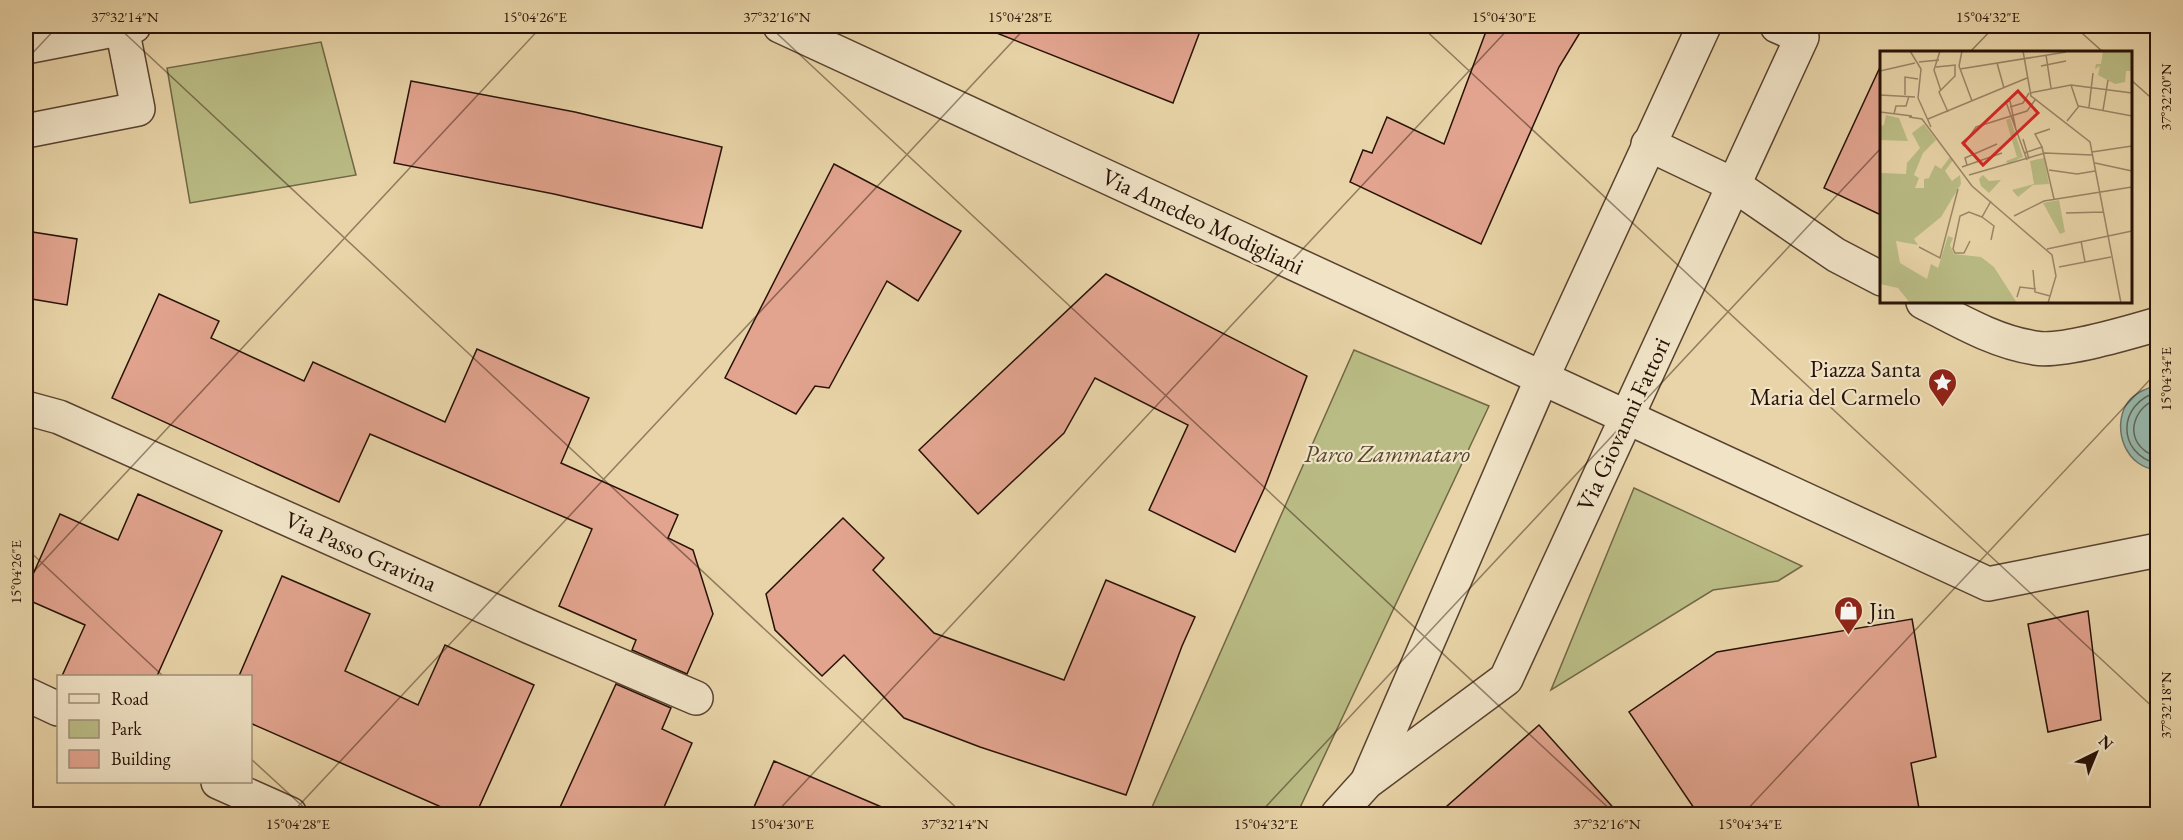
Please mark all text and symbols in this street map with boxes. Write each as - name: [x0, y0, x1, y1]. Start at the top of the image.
- text: 37°32'14"N: [91, 7, 159, 26]
- text: 15°04'26"E: [503, 7, 568, 26]
- text: 37°32'16"N: [743, 7, 811, 26]
- text: 15°04'28"E: [988, 7, 1053, 26]
- text: 15°04'30"E: [1472, 7, 1537, 26]
- text: 15°04'32"E: [1956, 7, 2021, 26]
- inset map: [1880, 51, 2132, 303]
- text: 37°32'20"N: [2156, 63, 2175, 131]
- street label: Via Amedeo Modigliani: [1097, 161, 1309, 281]
- street label: Via Giovanni Fattori: [1569, 332, 1677, 516]
- text: 15°04'34"E: [2156, 346, 2175, 411]
- place label: Piazza Santa Maria del Carmelo: [1750, 353, 1921, 412]
- place icon: Piazza Santa Maria del Carmelo: [1926, 366, 1958, 408]
- park label: Parco Zammataro: [1304, 438, 1470, 469]
- street label: Via Passo Gravina: [280, 504, 442, 598]
- text: 15°04'26"E: [6, 539, 25, 604]
- shop icon: Jin: [1832, 594, 1864, 636]
- place label: Jin: [1867, 595, 1896, 626]
- text: 37°32'18"N: [2156, 671, 2175, 739]
- legend: [57, 675, 252, 783]
- text: Road: [111, 687, 150, 710]
- text: Park: [111, 717, 142, 740]
- north arrow: [2066, 723, 2126, 783]
- text: N: [2094, 730, 2118, 755]
- text: Building: [111, 747, 171, 770]
- text: 15°04'28"E: [266, 814, 331, 833]
- text: 15°04'30"E: [750, 814, 815, 833]
- text: 37°32'14"N: [921, 814, 989, 833]
- text: 15°04'32"E: [1234, 814, 1299, 833]
- text: 37°32'16"N: [1573, 814, 1641, 833]
- text: 15°04'34"E: [1718, 814, 1783, 833]

